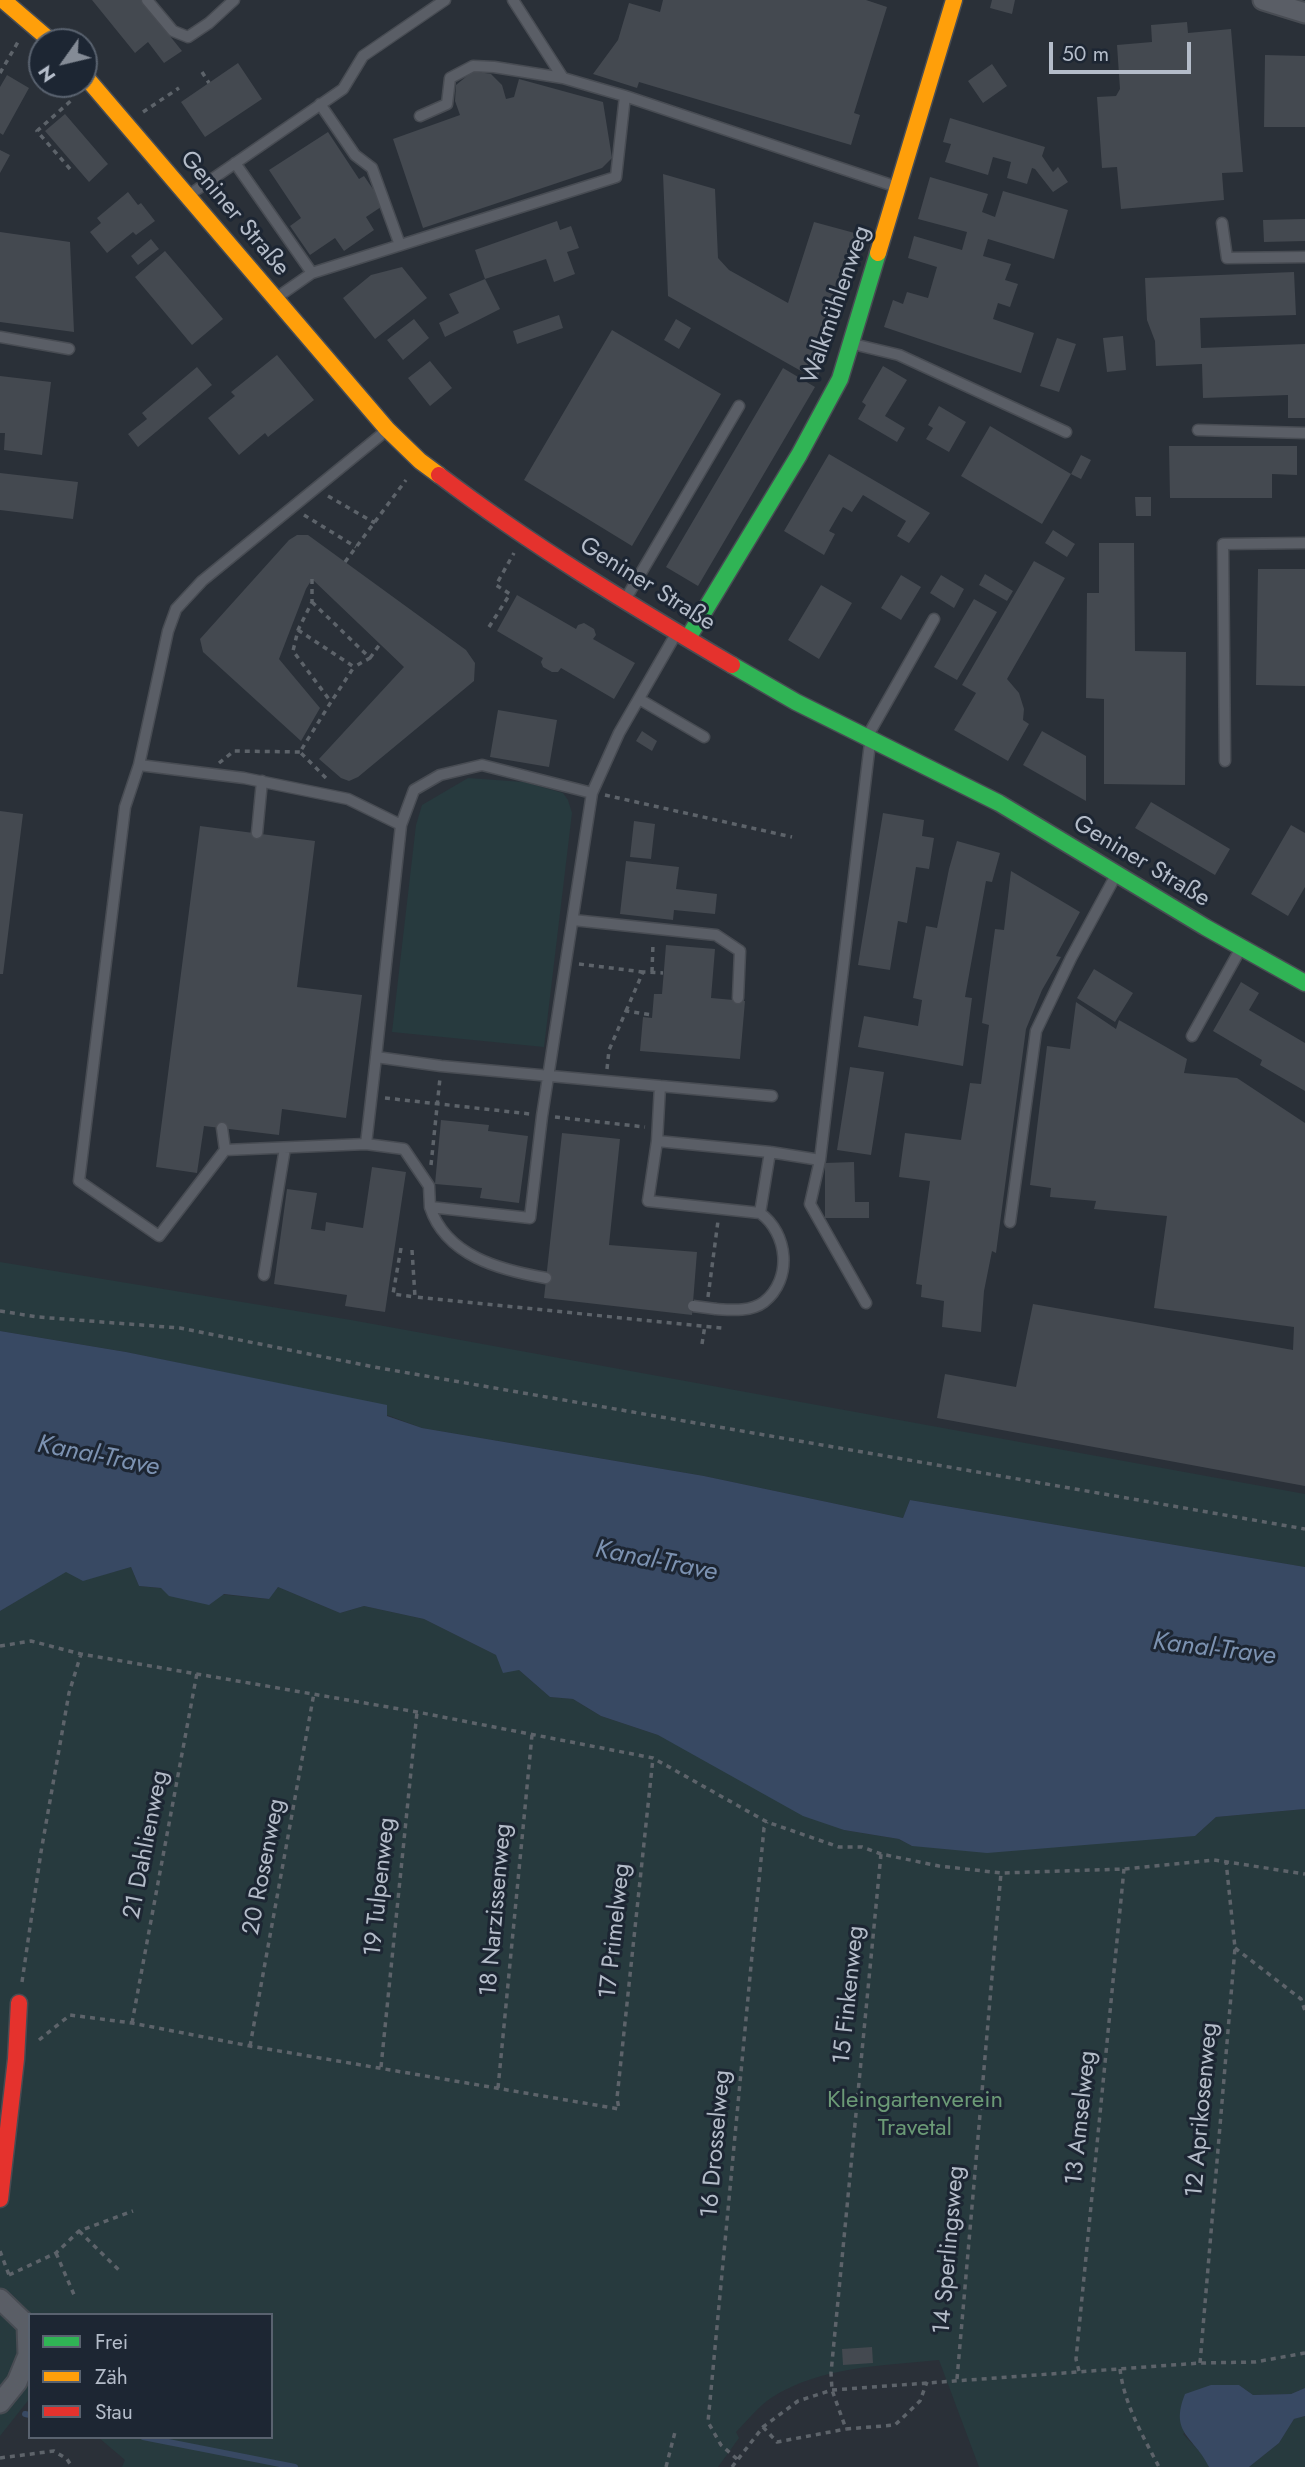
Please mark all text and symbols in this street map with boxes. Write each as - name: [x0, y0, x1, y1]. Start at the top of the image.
- north arrow: [28, 28, 98, 98]
- scale bar: [1053, 28, 1195, 72]
- text: 50 m: [1062, 39, 1109, 69]
- text: N: [31, 60, 62, 88]
- street label: Geniner Straße: [173, 145, 295, 283]
- street label: Walkmühlenweg: [796, 222, 878, 388]
- street label: Geniner Straße: [574, 532, 720, 638]
- street label: Geniner Straße: [1067, 810, 1215, 914]
- water label: Kanal-Trave: [34, 1430, 162, 1484]
- water label: Kanal-Trave: [592, 1535, 720, 1589]
- water label: Kanal-Trave: [1151, 1627, 1277, 1673]
- street label: 21 Dahlienweg: [118, 1768, 176, 1922]
- street label: 20 Rosenweg: [238, 1796, 292, 1938]
- street label: 19 Tulpenweg: [359, 1816, 403, 1958]
- street label: 18 Narzissenweg: [475, 1822, 519, 1998]
- street label: 17 Primelweg: [595, 1862, 637, 2000]
- street label: 15 Finkenweg: [828, 1924, 872, 2066]
- street label: 12 Aprikosenweg: [1181, 2021, 1225, 2199]
- street label: 13 Amselweg: [1061, 2049, 1103, 2187]
- street label: 16 Drosselweg: [696, 2069, 738, 2219]
- park label: Kleingartenverein Travetal: [827, 2087, 1003, 2143]
- street label: 14 Sperlingsweg: [928, 2165, 972, 2335]
- legend: [28, 2313, 273, 2439]
- text: Frei: [95, 2327, 128, 2357]
- text: Zäh: [95, 2362, 128, 2392]
- text: Stau: [95, 2397, 133, 2427]

